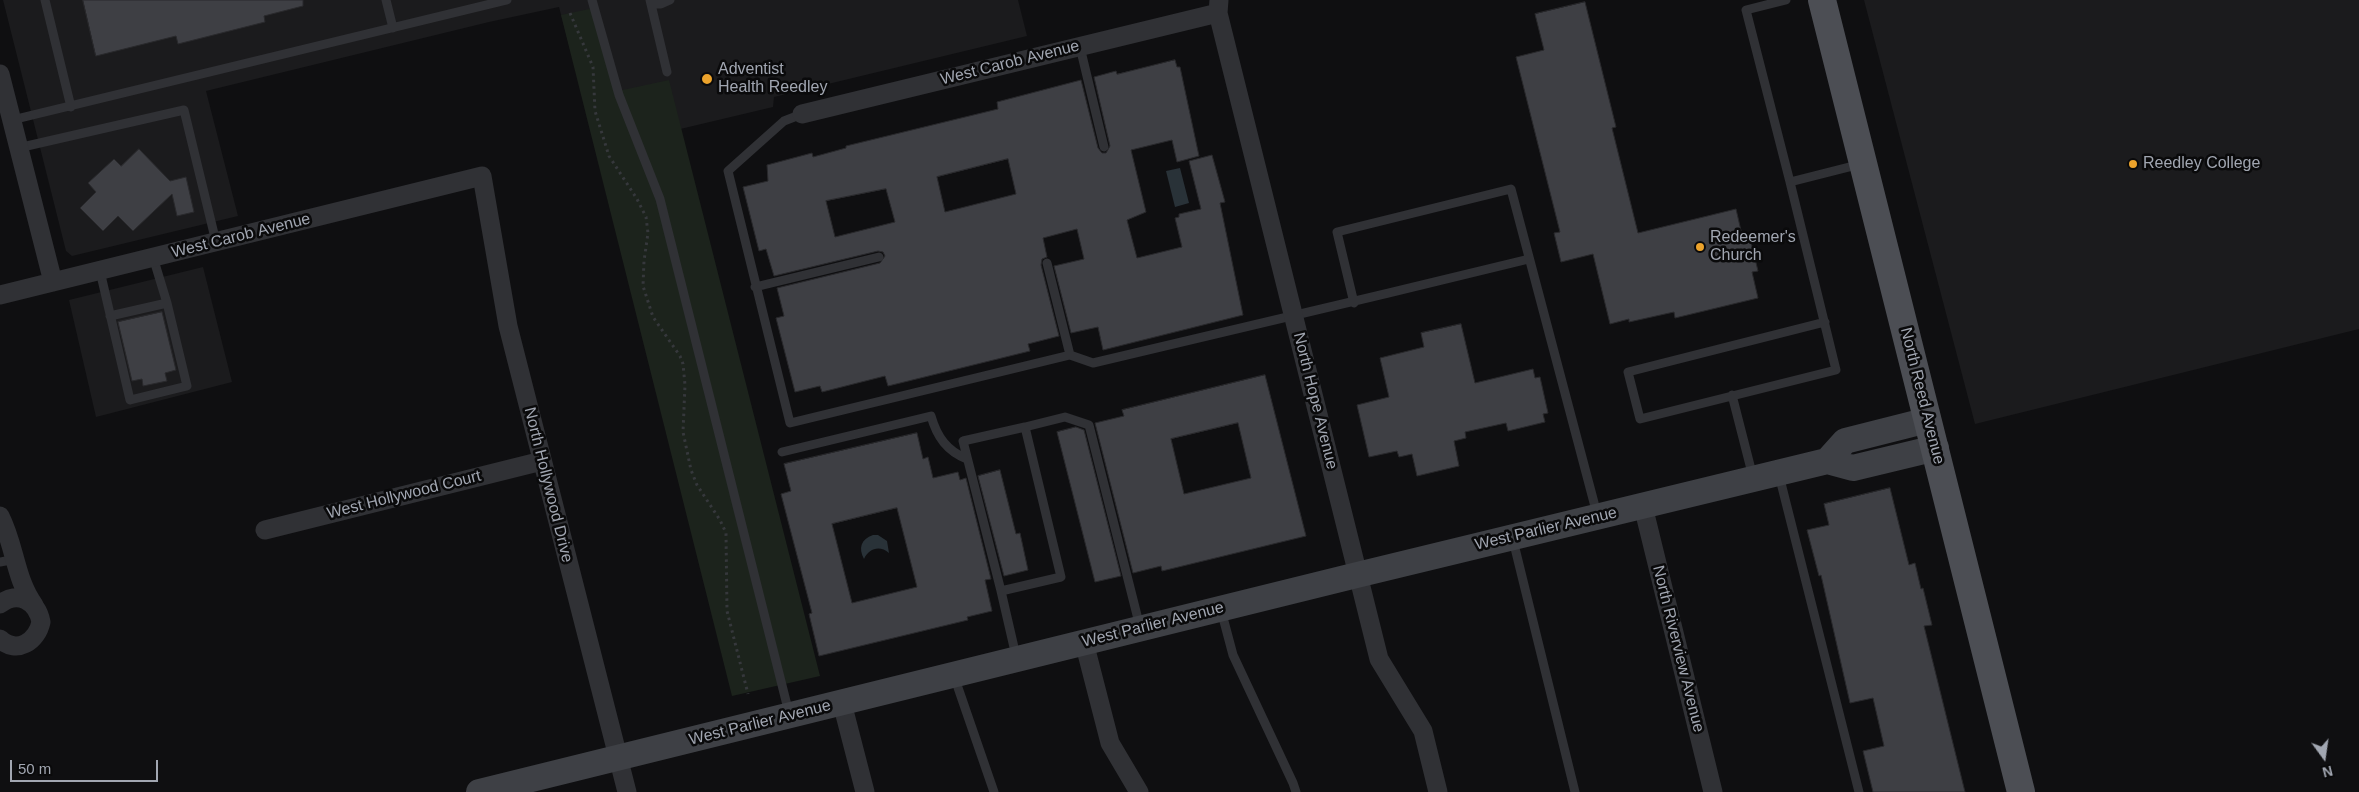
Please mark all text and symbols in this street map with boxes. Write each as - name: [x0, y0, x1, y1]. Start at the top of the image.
- street label: West Carob Avenue: [938, 36, 1082, 90]
- place label: Adventist Health Reedley: [718, 60, 827, 98]
- marker: Adventist Health Reedley: [700, 72, 714, 86]
- place label: Reedley College: [2143, 154, 2260, 174]
- marker: Reedley College: [2127, 158, 2139, 170]
- street label: West Carob Avenue: [169, 209, 313, 263]
- place label: Redeemer's Church: [1710, 228, 1796, 266]
- marker: Redeemer's Church: [1694, 241, 1706, 253]
- street label: North Reed Avenue: [1896, 326, 1948, 466]
- street label: North Hope Avenue: [1289, 331, 1341, 471]
- street label: North Hollywood Drive: [519, 405, 577, 565]
- street label: West Hollywood Court: [325, 467, 483, 523]
- street label: West Parlier Avenue: [1473, 503, 1619, 555]
- street label: North Riverview Avenue: [1648, 564, 1708, 734]
- street label: West Parlier Avenue: [1080, 598, 1226, 652]
- street label: West Parlier Avenue: [687, 696, 833, 750]
- north arrow: [2299, 732, 2349, 782]
- scale bar: [12, 750, 160, 782]
- text: 50 m: [18, 760, 51, 777]
- text: N: [2321, 763, 2334, 781]

